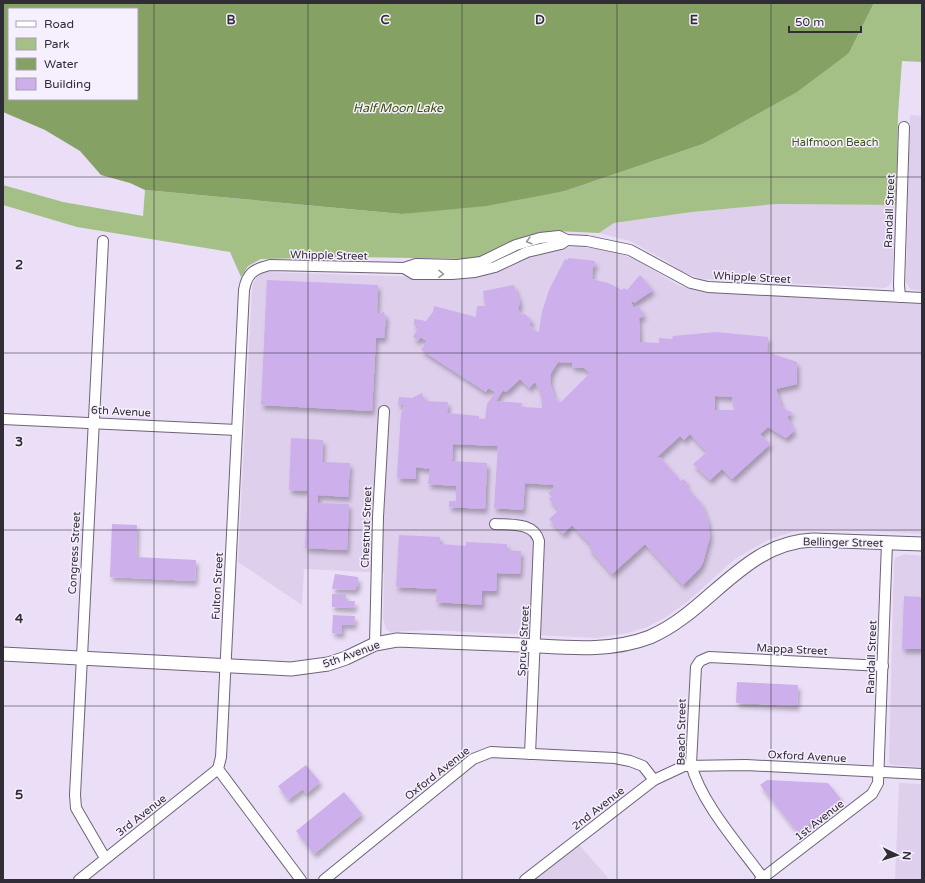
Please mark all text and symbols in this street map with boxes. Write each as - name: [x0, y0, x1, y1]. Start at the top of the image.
- legend: [8, 8, 138, 100]
- scale bar: [789, 8, 861, 34]
- text: B: [226, 12, 236, 28]
- text: C: [380, 12, 390, 28]
- text: D: [535, 12, 545, 28]
- text: E: [690, 12, 698, 28]
- text: 50 m: [795, 15, 824, 29]
- text: Road: [44, 17, 74, 31]
- text: Park: [44, 37, 70, 51]
- text: Water: [44, 57, 79, 71]
- text: Building: [44, 77, 91, 91]
- water label: Half Moon Lake: [353, 101, 444, 115]
- park label: Halfmoon Beach: [792, 136, 879, 149]
- street label: Randall Street: [882, 174, 897, 248]
- one-way arrow: [526, 236, 533, 245]
- street label: Whipple Street: [290, 248, 368, 263]
- text: 2: [15, 257, 23, 273]
- street label: Whipple Street: [713, 269, 791, 286]
- one-way arrow: [438, 270, 444, 278]
- street label: 6th Avenue: [91, 403, 151, 420]
- text: 3: [15, 434, 23, 450]
- street label: Chestnut Street: [359, 486, 374, 568]
- street label: Congress Street: [66, 511, 83, 595]
- street label: Bellinger Street: [803, 535, 883, 550]
- street label: Fulton Street: [209, 552, 226, 620]
- street label: Spruce Street: [515, 605, 532, 677]
- text: 4: [15, 611, 24, 627]
- street label: Randall Street: [864, 620, 879, 694]
- street label: 5th Avenue: [321, 638, 382, 671]
- street label: Mappa Street: [756, 641, 828, 658]
- street label: Beach Street: [674, 698, 689, 766]
- street label: Oxford Avenue: [402, 744, 472, 803]
- street label: Oxford Avenue: [767, 748, 847, 765]
- street label: 2nd Avenue: [570, 784, 627, 833]
- text: 5: [15, 787, 23, 803]
- street label: 3rd Avenue: [114, 792, 169, 839]
- street label: 1st Avenue: [792, 797, 846, 844]
- north arrow: [877, 835, 917, 875]
- text: N: [900, 851, 913, 861]

